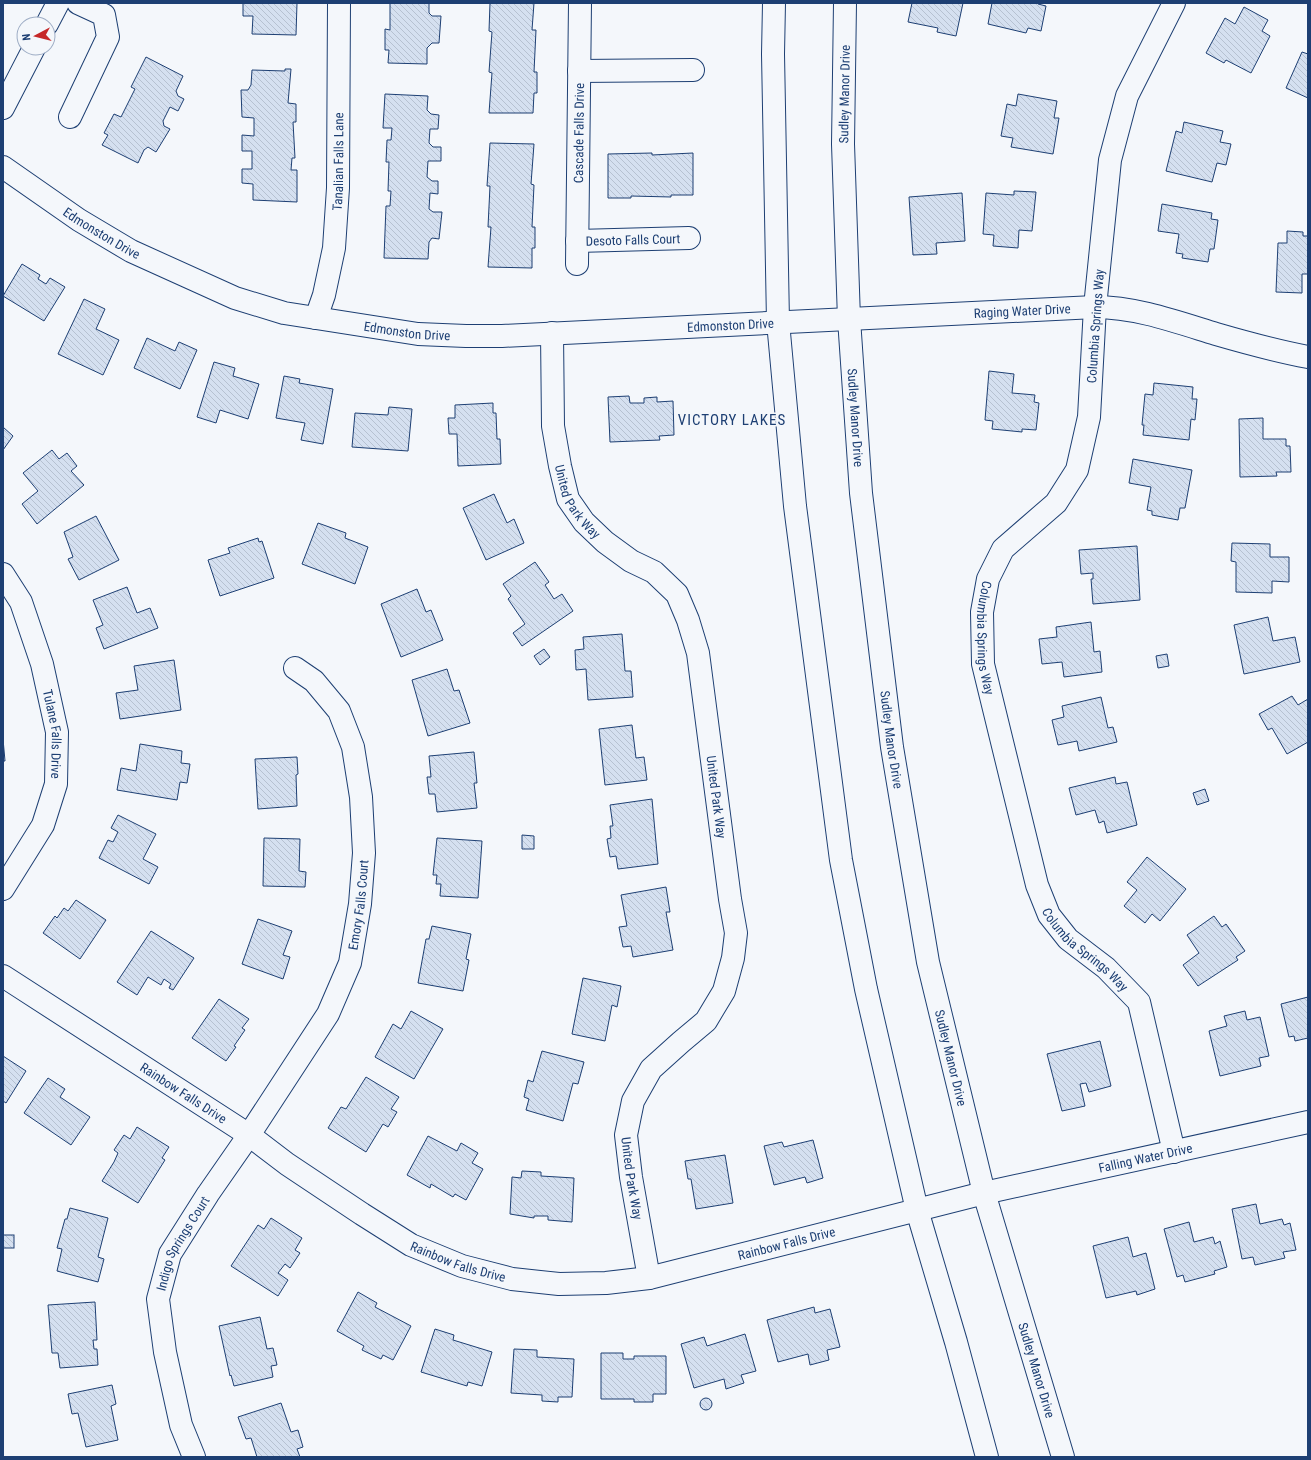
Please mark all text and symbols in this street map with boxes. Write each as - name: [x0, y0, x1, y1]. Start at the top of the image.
- north arrow: [16, 16, 56, 56]
- text: N: [20, 33, 33, 41]
- street label: Sudley Manor Drive: [836, 45, 853, 143]
- street label: Cascade Falls Drive: [571, 83, 587, 183]
- street label: Tanalian Falls Lane: [330, 112, 346, 211]
- street label: Edmonston Drive: [60, 204, 142, 262]
- street label: Desoto Falls Court: [585, 231, 681, 249]
- street label: Columbia Springs Way: [1084, 268, 1107, 384]
- street label: Raging Water Drive: [973, 301, 1071, 321]
- street label: Edmonston Drive: [687, 316, 774, 335]
- street label: Edmonston Drive: [363, 319, 450, 343]
- street label: Sudley Manor Drive: [844, 368, 866, 467]
- district label: VICTORY LAKES: [678, 411, 786, 429]
- street label: United Park Way: [552, 463, 604, 542]
- street label: Columbia Springs Way: [974, 580, 997, 697]
- street label: Tulane Falls Drive: [40, 688, 64, 779]
- street label: Sudley Manor Drive: [877, 690, 906, 790]
- street label: United Park Way: [703, 755, 729, 840]
- street label: Emory Falls Court: [345, 859, 371, 951]
- street label: Columbia Springs Way: [1039, 906, 1132, 995]
- street label: Sudley Manor Drive: [932, 1008, 970, 1108]
- street label: Rainbow Falls Drive: [137, 1060, 229, 1127]
- street label: United Park Way: [618, 1136, 646, 1221]
- street label: Falling Water Drive: [1097, 1141, 1194, 1176]
- street label: Indigo Springs Court: [153, 1193, 213, 1293]
- street label: Rainbow Falls Drive: [736, 1224, 837, 1263]
- street label: Rainbow Falls Drive: [408, 1239, 507, 1285]
- street label: Sudley Manor Drive: [1015, 1321, 1058, 1420]

